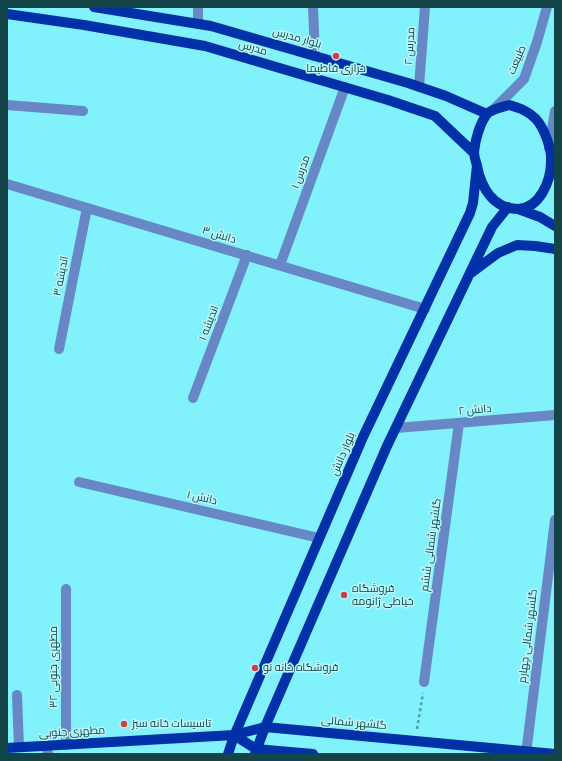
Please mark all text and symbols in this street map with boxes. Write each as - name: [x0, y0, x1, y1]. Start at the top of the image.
- street label: بلوار مدرس: [271, 25, 323, 51]
- street label: مدرس ۲: [402, 27, 418, 65]
- street label: مدرس: [237, 38, 269, 58]
- street label: طبیعت: [505, 43, 529, 77]
- marker: خرازی فاطیما: [331, 51, 341, 61]
- place label: خرازی فاطیما: [306, 62, 366, 76]
- street label: مدرس ۱: [289, 153, 313, 191]
- street label: دانش ۳: [200, 224, 238, 246]
- street label: اندیشه ۳: [51, 255, 71, 297]
- street label: اندیشه ۱: [196, 304, 222, 342]
- street label: ۲ دانش: [458, 402, 492, 418]
- street label: بلوار دانش: [328, 430, 358, 478]
- street label: دانش ۱: [186, 488, 218, 508]
- street label: گلشهر شمالی ششم: [418, 497, 444, 593]
- place label: فروشگاه خیاطی ژانومه: [352, 582, 414, 608]
- street label: گلشهر شمالی چهارم: [516, 588, 540, 684]
- marker: فروشگاه خیاطی ژانومه: [339, 590, 349, 600]
- street label: مطهری جنوبی ۳۲: [47, 626, 61, 708]
- place label: فروشگاه خانه نو: [263, 661, 338, 675]
- marker: فروشگاه خانه نو: [250, 663, 260, 673]
- street label: گلشهر شمالی: [321, 714, 387, 732]
- place label: تاسیسات خانه سبز: [132, 717, 211, 731]
- marker: تاسیسات خانه سبز: [119, 719, 129, 729]
- street label: مطهری جنوبی: [38, 724, 106, 740]

